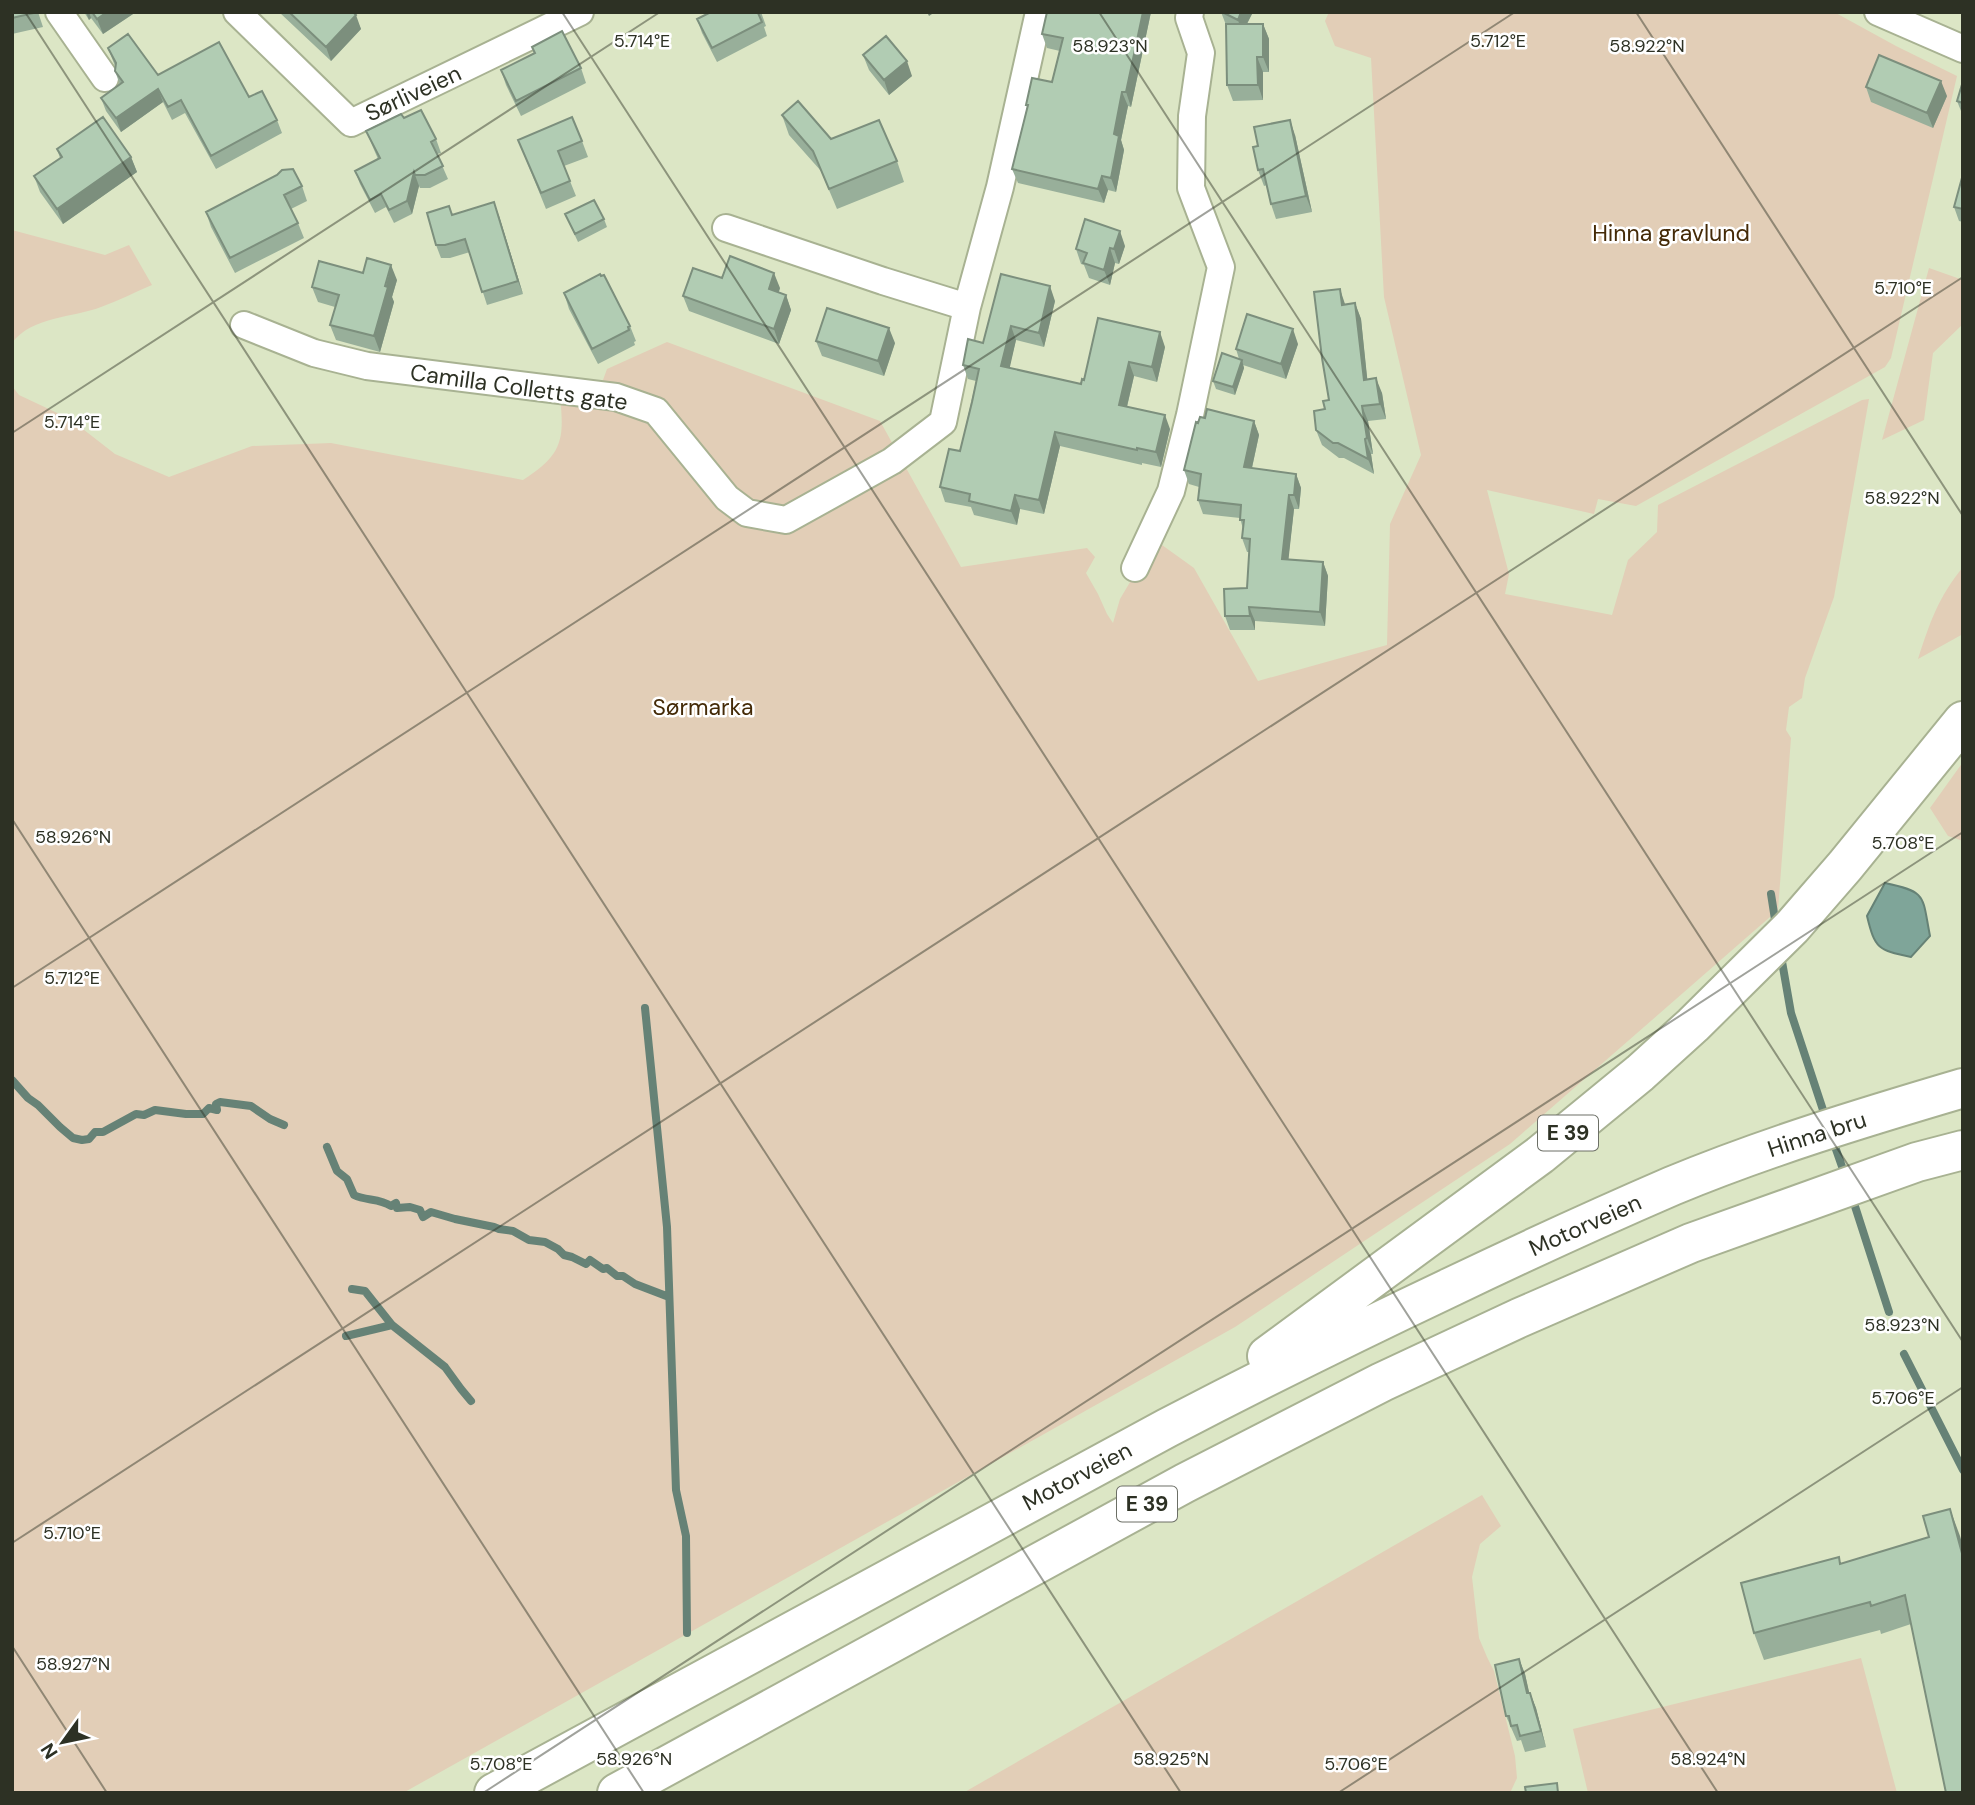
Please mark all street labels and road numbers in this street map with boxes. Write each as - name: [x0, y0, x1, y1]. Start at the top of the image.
- street label: Sørliveien: [360, 58, 466, 128]
- street label: Camilla Colletts gate: [408, 357, 630, 417]
- street label: Hinna bru: [1764, 1104, 1870, 1164]
- road number: E 39: [1538, 1116, 1598, 1150]
- street label: Motorveien: [1524, 1187, 1646, 1263]
- street label: Motorveien: [1017, 1435, 1137, 1517]
- road number: E 39: [1117, 1486, 1177, 1522]

